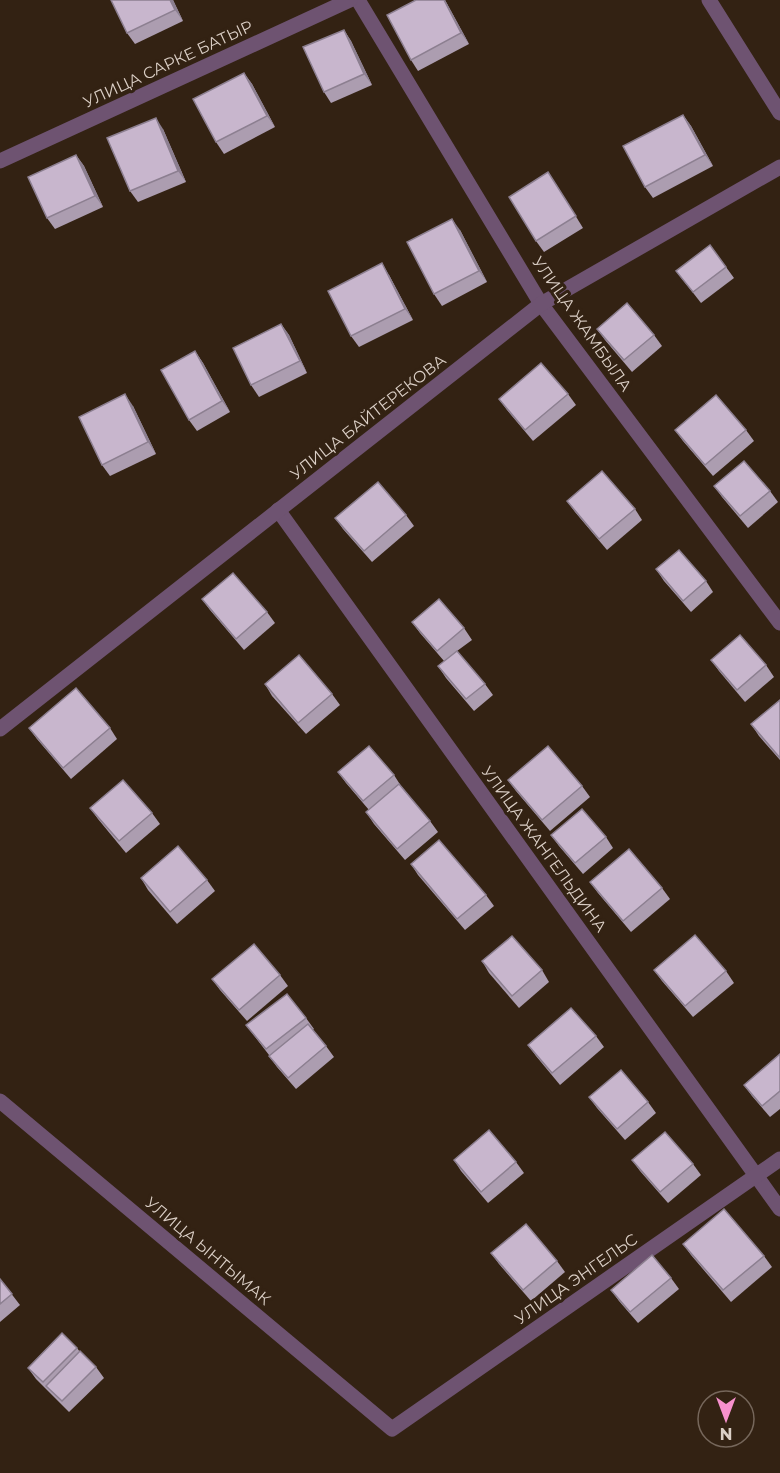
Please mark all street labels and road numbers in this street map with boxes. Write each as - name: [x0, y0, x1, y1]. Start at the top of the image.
- street label: УЛИЦА САРКЕ БАТЫР: [80, 16, 256, 112]
- street label: УЛИЦА ЖАМБЫЛА: [528, 253, 636, 395]
- street label: УЛИЦА БАЙТЕРЕКОВА: [286, 350, 450, 484]
- street label: УЛИЦА ЖАНГЕЛЬДИНА: [477, 762, 611, 936]
- street label: УЛИЦА ЫНТЫМАК: [141, 1193, 275, 1309]
- street label: УЛИЦА ЭНГЕЛЬС: [511, 1230, 641, 1328]

